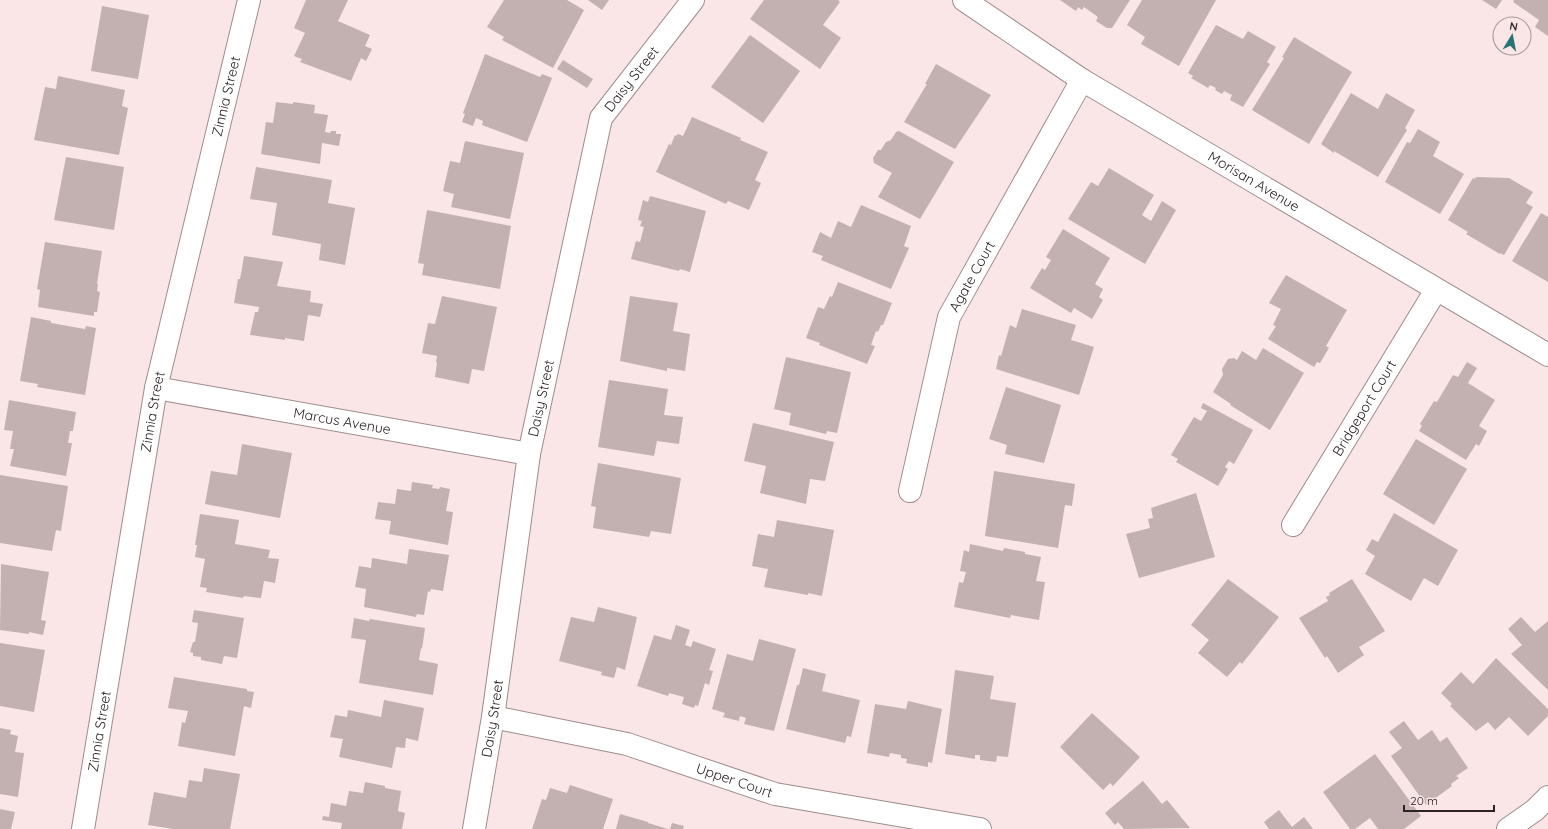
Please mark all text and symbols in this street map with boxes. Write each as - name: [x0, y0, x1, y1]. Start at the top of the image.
- north arrow: [1492, 16, 1532, 56]
- text: N: [1509, 19, 1519, 34]
- street label: Daisy Street: [600, 43, 663, 115]
- street label: Zinnia Street: [208, 54, 244, 138]
- street label: Morisan Avenue: [1205, 147, 1303, 215]
- street label: Agate Court: [945, 237, 999, 315]
- street label: Bridgeport Court: [1328, 356, 1400, 459]
- street label: Daisy Street: [524, 358, 558, 438]
- street label: Zinnia Street: [137, 369, 169, 454]
- street label: Marcus Avenue: [292, 403, 392, 438]
- street label: Daisy Street: [477, 678, 507, 759]
- street label: Zinnia Street: [84, 689, 115, 773]
- street label: Upper Court: [694, 759, 775, 802]
- scale bar: [1404, 787, 1494, 813]
- text: 20 m: [1410, 793, 1438, 808]

